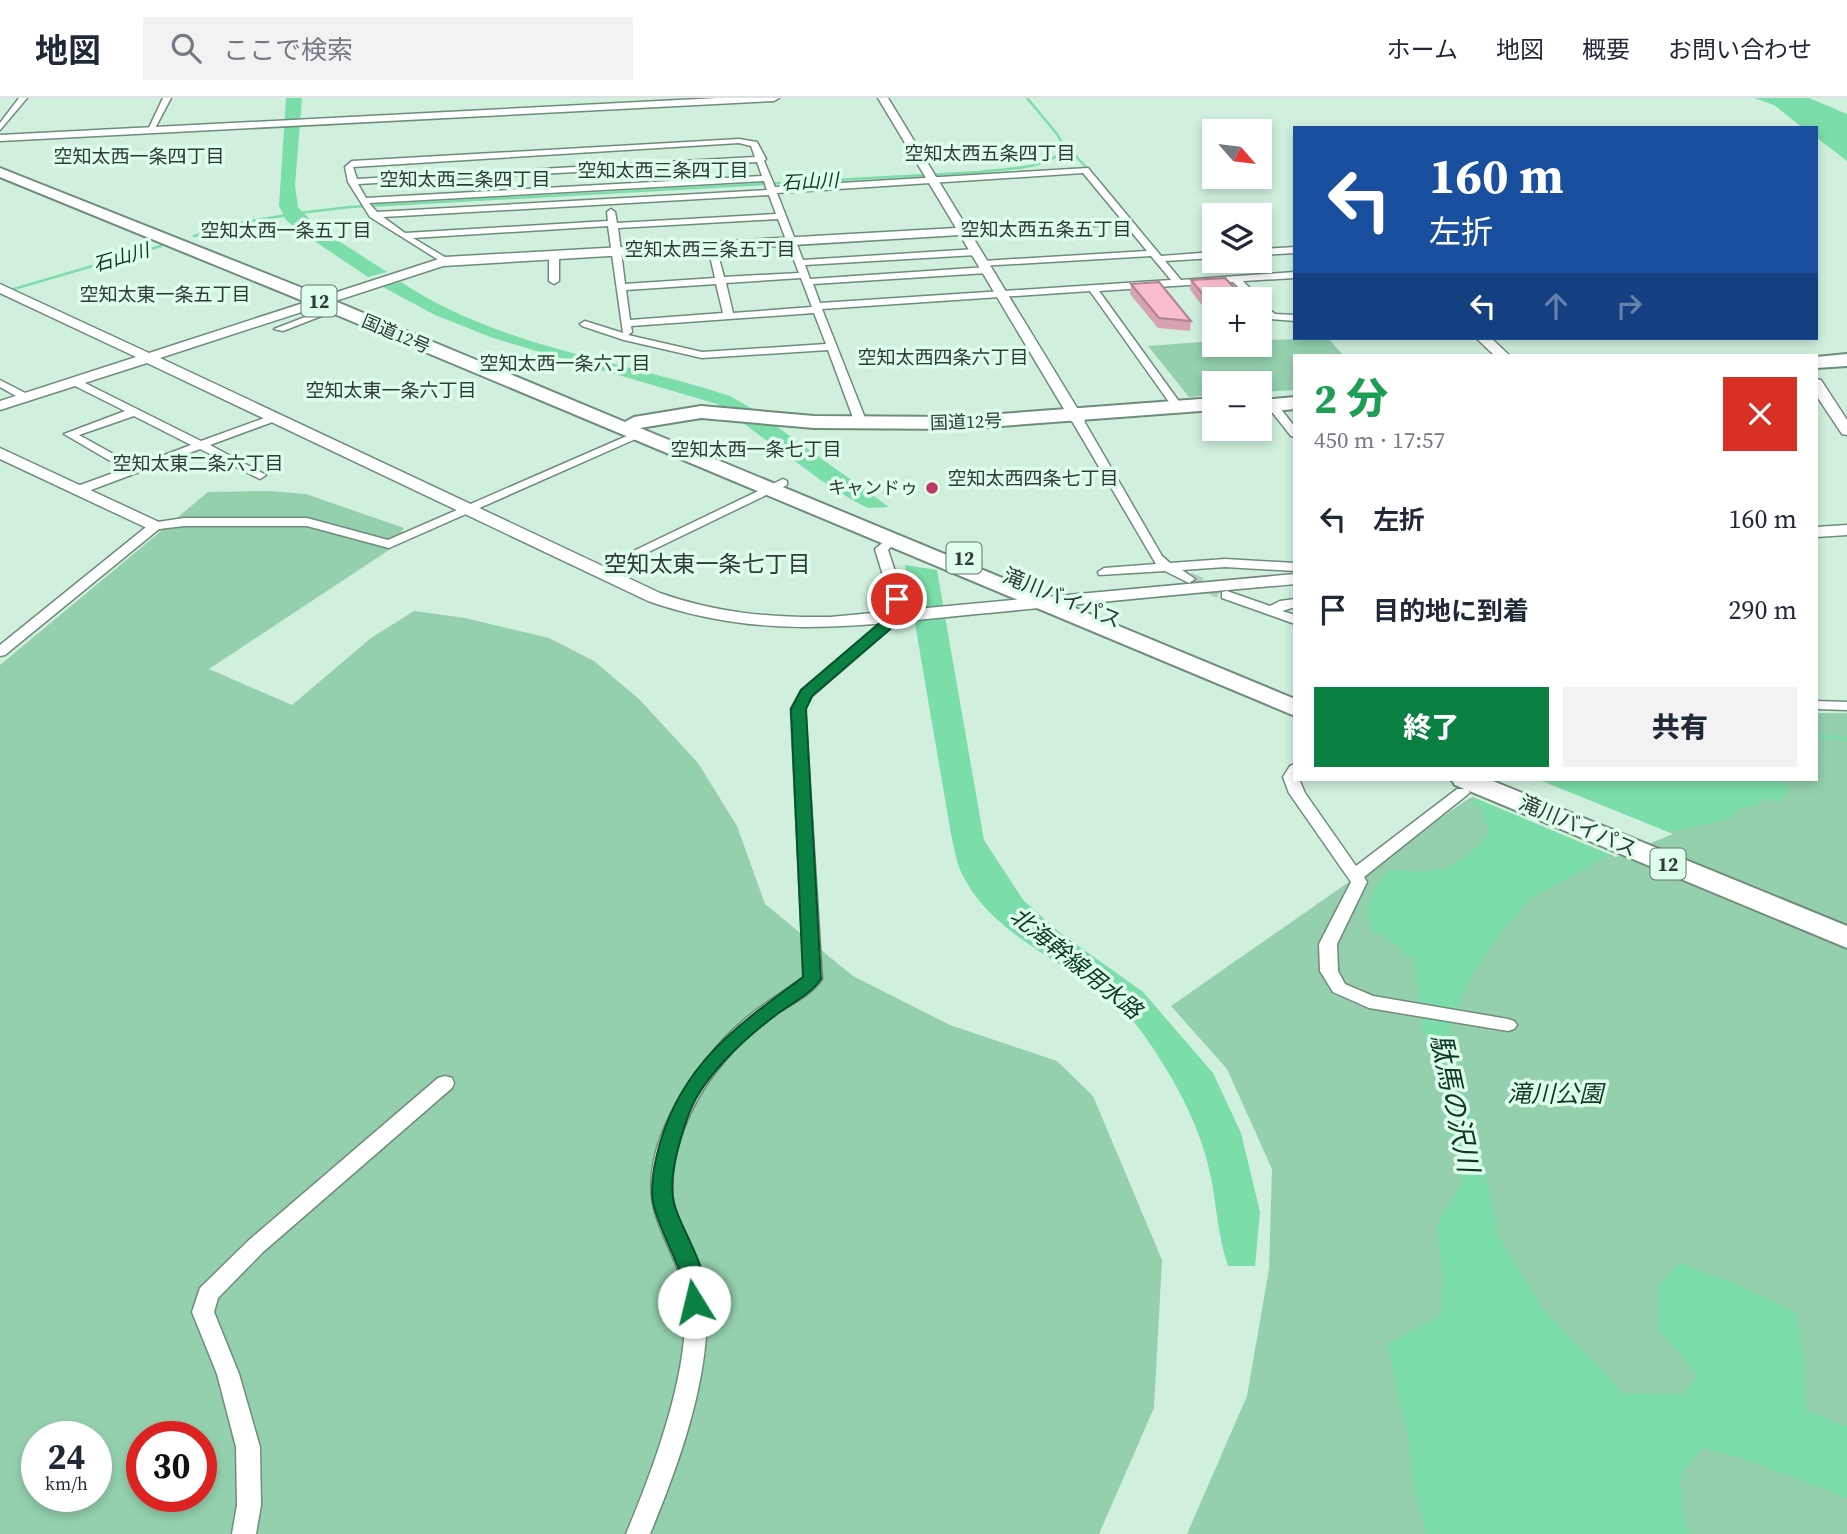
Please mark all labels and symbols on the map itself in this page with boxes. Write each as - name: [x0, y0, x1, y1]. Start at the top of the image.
- north arrow: [1202, 119, 1272, 189]
- district label: 空知太西五条四丁目: [904, 140, 1076, 166]
- district label: 空知太西一条四丁目: [53, 143, 225, 169]
- district label: 空知太西三条四丁目: [577, 157, 749, 183]
- district label: 空知太西二条四丁目: [379, 166, 551, 192]
- water label: 石山川: [781, 166, 841, 195]
- district label: 空知太西五条五丁目: [960, 216, 1132, 242]
- district label: 空知太西一条五丁目: [200, 217, 372, 243]
- water label: 石山川: [90, 236, 154, 277]
- district label: 空知太西三条五丁目: [624, 236, 796, 262]
- district label: 空知太東一条五丁目: [79, 281, 251, 307]
- road number: 12: [302, 286, 336, 316]
- street label: 国道12号: [358, 308, 434, 359]
- district label: 空知太西四条六丁目: [857, 344, 1029, 370]
- district label: 空知太西一条六丁目: [479, 350, 651, 376]
- district label: 空知太東一条六丁目: [305, 377, 477, 403]
- street label: 国道12号: [930, 408, 1002, 435]
- district label: 空知太西一条七丁目: [670, 436, 842, 462]
- district label: 空知太東二条六丁目: [112, 450, 284, 476]
- district label: 空知太西四条七丁目: [947, 465, 1119, 491]
- place label: キャンドゥ: [828, 475, 918, 500]
- marker: キャンドゥ: [924, 480, 940, 496]
- road number: 12: [946, 542, 982, 573]
- district label: 空知太東一条七丁目: [604, 548, 811, 580]
- street label: 滝川バイパス: [999, 561, 1126, 635]
- pin: [867, 569, 927, 629]
- street label: 滝川バイパス: [1515, 788, 1642, 863]
- road number: 12: [1650, 848, 1686, 880]
- water label: 北海幹線用水路: [1003, 900, 1150, 1027]
- water label: 駄馬の沢川: [1422, 1031, 1489, 1178]
- park label: 滝川公園: [1507, 1077, 1606, 1110]
- position arrow: [657, 1265, 731, 1339]
- speed limit sign: 30: [126, 1421, 217, 1512]

